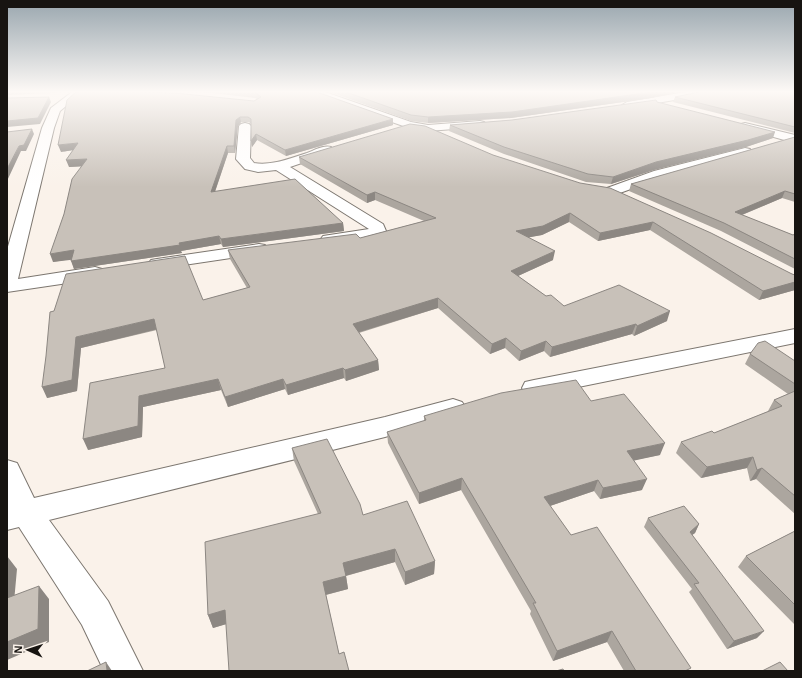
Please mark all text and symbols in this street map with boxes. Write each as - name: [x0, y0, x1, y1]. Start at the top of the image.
- north arrow: [8, 630, 48, 670]
- text: N: [12, 645, 24, 654]

